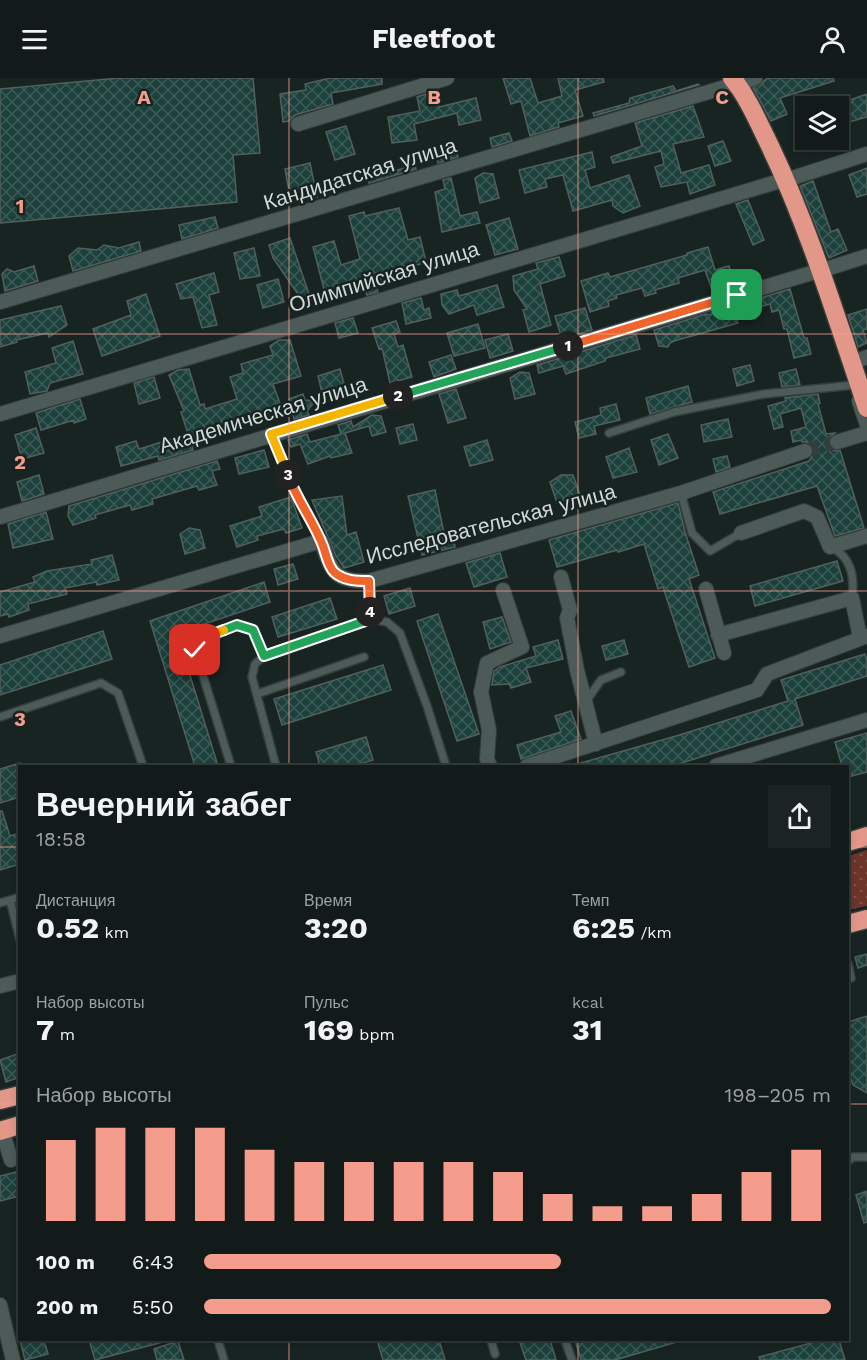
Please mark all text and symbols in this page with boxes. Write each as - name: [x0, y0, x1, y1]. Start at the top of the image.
- icon: menu: [18, 23, 51, 56]
- text: Fleetfoot: [372, 23, 495, 55]
- icon: person: [816, 23, 849, 56]
- text: A: [137, 85, 151, 109]
- text: B: [427, 85, 441, 109]
- text: C: [715, 85, 729, 109]
- map controls: [795, 96, 849, 150]
- button: layers: [795, 96, 849, 150]
- street label: Кандидатская улица: [260, 132, 460, 215]
- text: 1: [16, 194, 24, 218]
- street label: Олимпийская улица: [286, 236, 482, 317]
- pin: [711, 269, 762, 320]
- icon: arrive: [720, 278, 753, 311]
- pin: 1: [553, 331, 583, 361]
- text: 1: [565, 336, 571, 355]
- street label: Академическая улица: [156, 371, 370, 458]
- pin: 2: [383, 381, 413, 411]
- text: 2: [393, 386, 403, 405]
- text: 2: [14, 450, 26, 474]
- pin: 3: [273, 460, 303, 490]
- text: 3: [283, 465, 293, 484]
- street label: Исследовательская улица: [363, 478, 619, 569]
- pin: 4: [355, 597, 385, 627]
- text: 4: [365, 602, 375, 621]
- pin: [169, 624, 220, 675]
- icon: check: [178, 633, 211, 666]
- text: 3: [14, 707, 26, 731]
- text: Вечерний забег: [36, 785, 292, 824]
- button: share: [768, 785, 831, 848]
- text: 18:58: [36, 827, 86, 851]
- text: Дистанция: [36, 891, 115, 910]
- text: Время: [304, 891, 352, 910]
- text: Темп: [572, 891, 609, 910]
- text: 0.52: [36, 910, 99, 945]
- text: 3:20: [304, 910, 368, 945]
- text: 6:25: [572, 910, 635, 945]
- text: km: [99, 923, 129, 942]
- text: /km: [635, 923, 672, 942]
- text: Набор высоты: [36, 993, 144, 1012]
- text: Пульс: [304, 993, 349, 1012]
- text: kcal: [572, 993, 604, 1012]
- text: 7: [36, 1012, 54, 1047]
- text: 169: [304, 1012, 354, 1047]
- text: 31: [572, 1012, 603, 1047]
- text: m: [54, 1025, 75, 1044]
- text: bpm: [354, 1025, 395, 1044]
- text: Набор высоты: [36, 1083, 172, 1107]
- text: 198–205 m: [724, 1083, 831, 1107]
- text: 100 m: [36, 1250, 95, 1274]
- text: 6:43: [132, 1250, 174, 1274]
- text: 200 m: [36, 1295, 98, 1319]
- text: 5:50: [132, 1295, 174, 1319]

